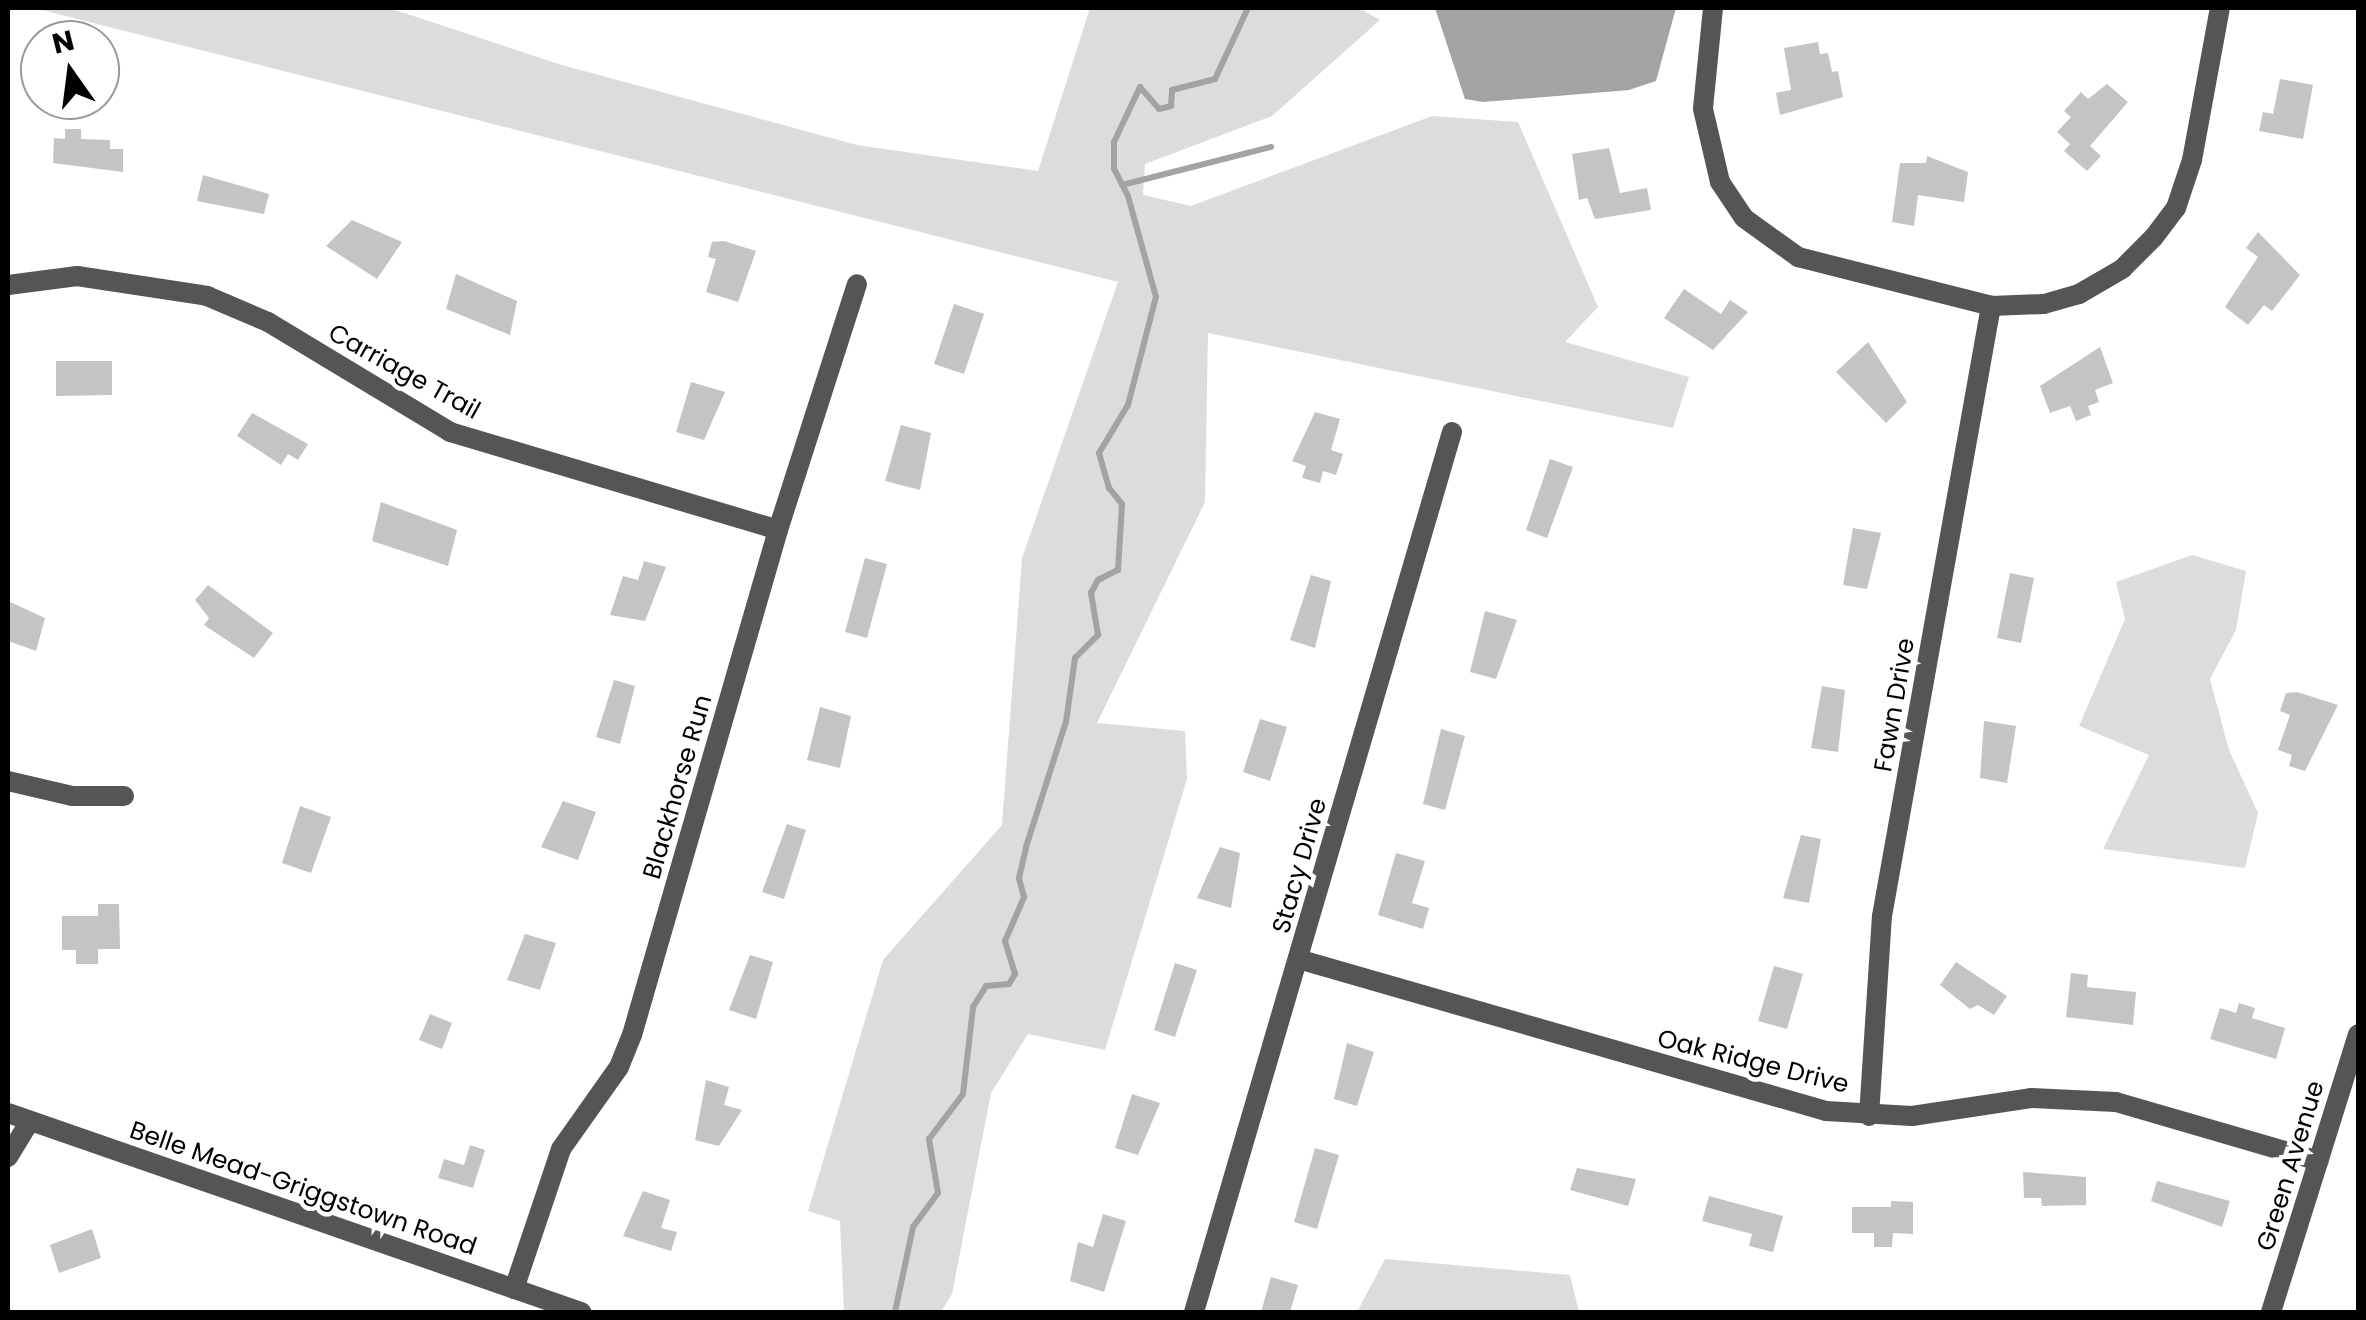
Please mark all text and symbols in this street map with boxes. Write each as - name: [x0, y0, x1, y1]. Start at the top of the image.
- north arrow: [20, 20, 120, 120]
- text: N: [48, 21, 78, 64]
- street label: Carriage Trail: [323, 318, 485, 426]
- street label: Fawn Drive: [1868, 636, 1922, 774]
- street label: Blackhorse Run: [637, 691, 719, 883]
- street label: Stacy Drive: [1266, 795, 1334, 937]
- street label: Oak Ridge Drive: [1654, 1024, 1852, 1100]
- street label: Green Avenue: [2251, 1077, 2331, 1255]
- street label: Belle Mead-Griggstown Road: [126, 1115, 480, 1263]

